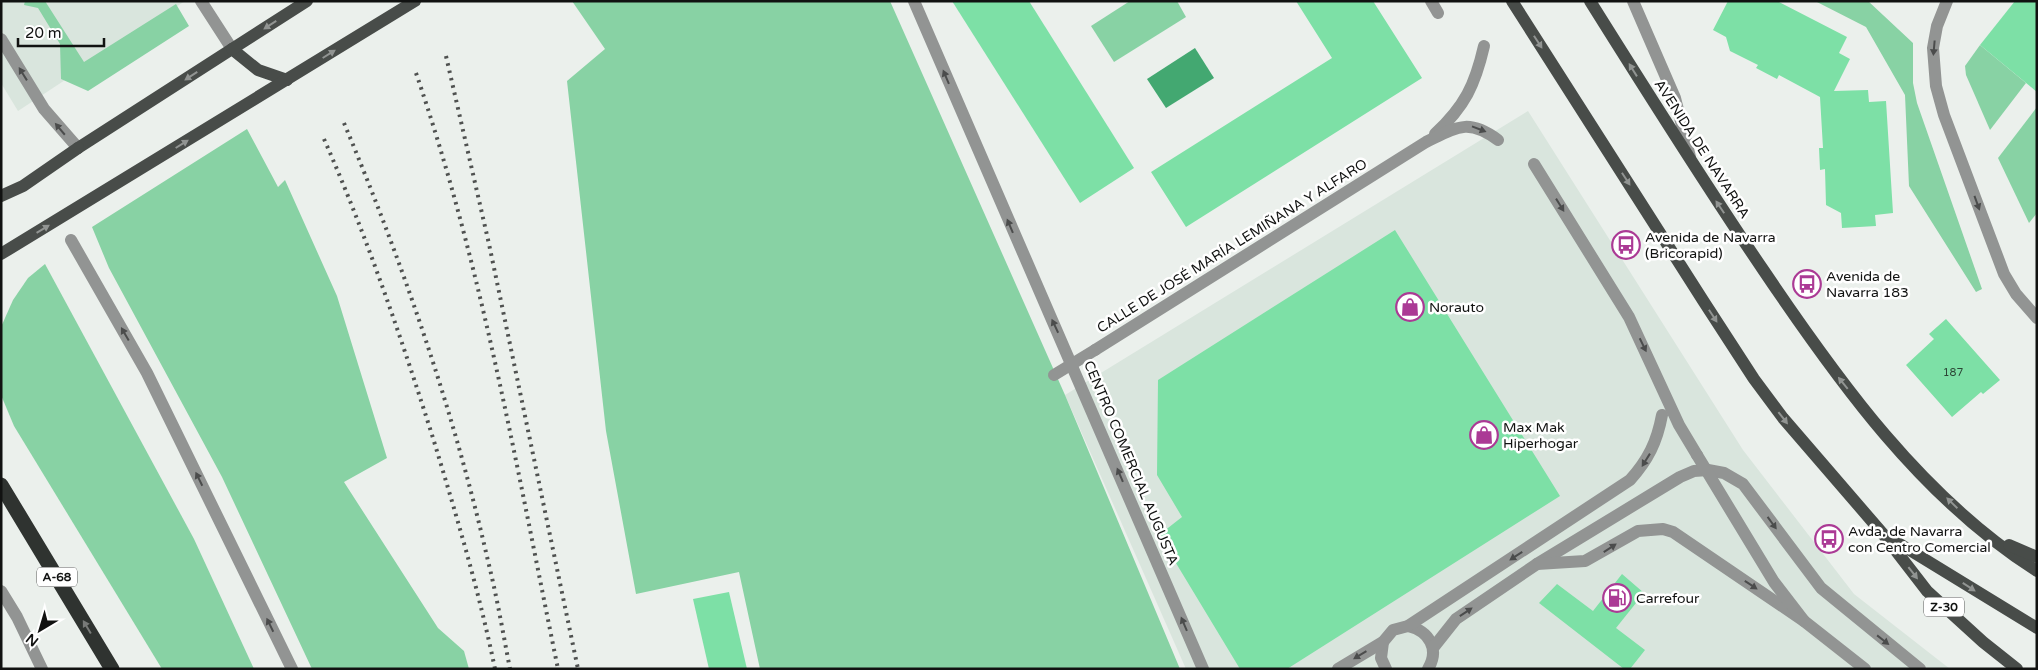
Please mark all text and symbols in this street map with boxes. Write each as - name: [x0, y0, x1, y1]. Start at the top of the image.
- scale bar: [18, 15, 104, 47]
- one-way arrow: [263, 21, 277, 30]
- text: 20 m: [25, 24, 62, 42]
- one-way arrow: [1534, 36, 1543, 49]
- one-way arrow: [1930, 40, 1938, 56]
- one-way arrow: [322, 50, 335, 59]
- one-way arrow: [1628, 63, 1637, 77]
- one-way arrow: [18, 67, 27, 80]
- one-way arrow: [942, 70, 950, 84]
- one-way arrow: [185, 71, 198, 80]
- street label: AVENIDA DE NAVARRA: [1651, 76, 1753, 222]
- one-way arrow: [55, 123, 66, 136]
- one-way arrow: [1472, 125, 1487, 133]
- one-way arrow: [175, 140, 189, 149]
- street label: CALLE DE JOSÉ MARÍA LEMIÑANA Y ALFARO: [1094, 155, 1370, 337]
- one-way arrow: [1621, 173, 1631, 186]
- one-way arrow: [1973, 196, 1981, 211]
- one-way arrow: [1555, 199, 1565, 212]
- one-way arrow: [1715, 200, 1725, 214]
- one-way arrow: [1006, 219, 1014, 233]
- one-way arrow: [37, 224, 50, 233]
- place label: Avenida de Navarra (Bricorapid): [1645, 229, 1776, 262]
- bus stop icon: Avenida de Navarra (Bricorapid): [1611, 230, 1641, 260]
- place label: Avenida de Navarra 183: [1826, 268, 1909, 301]
- bus stop icon: Avenida de Navarra 183: [1792, 269, 1822, 299]
- shop icon: Norauto: [1395, 292, 1425, 322]
- place label: Norauto: [1429, 299, 1484, 316]
- one-way arrow: [1709, 310, 1718, 323]
- one-way arrow: [1050, 319, 1058, 333]
- one-way arrow: [121, 327, 129, 342]
- one-way arrow: [1639, 338, 1647, 352]
- street label: CENTRO COMERCIAL AUGUSTA: [1080, 358, 1182, 568]
- house number: 187: [1943, 366, 1963, 379]
- one-way arrow: [1837, 377, 1848, 390]
- one-way arrow: [1778, 411, 1788, 425]
- place label: Max Mak Hiperhogar: [1503, 419, 1579, 452]
- shop icon: Max Mak Hiperhogar: [1469, 420, 1499, 450]
- one-way arrow: [1642, 454, 1651, 467]
- one-way arrow: [1115, 468, 1123, 482]
- one-way arrow: [195, 472, 203, 486]
- one-way arrow: [1947, 497, 1959, 509]
- one-way arrow: [1767, 516, 1777, 530]
- place label: Avda. de Navarra con Centro Comercial: [1848, 523, 1991, 556]
- bus stop icon: Avda. de Navarra con Centro Comercial: [1814, 524, 1844, 554]
- one-way arrow: [1603, 543, 1616, 552]
- one-way arrow: [1509, 551, 1523, 560]
- one-way arrow: [1908, 566, 1918, 580]
- road number: A-68: [37, 568, 77, 586]
- one-way arrow: [1744, 580, 1758, 590]
- one-way arrow: [1963, 582, 1976, 592]
- fuel station icon: Carrefour: [1602, 583, 1632, 613]
- place label: Carrefour: [1636, 590, 1700, 607]
- road number: Z-30: [1924, 598, 1964, 616]
- north arrow: [15, 605, 65, 655]
- one-way arrow: [1459, 607, 1473, 617]
- one-way arrow: [1180, 617, 1188, 631]
- one-way arrow: [266, 618, 274, 632]
- one-way arrow: [83, 621, 92, 634]
- text: N: [23, 630, 42, 650]
- one-way arrow: [1876, 634, 1889, 645]
- one-way arrow: [1354, 651, 1367, 660]

